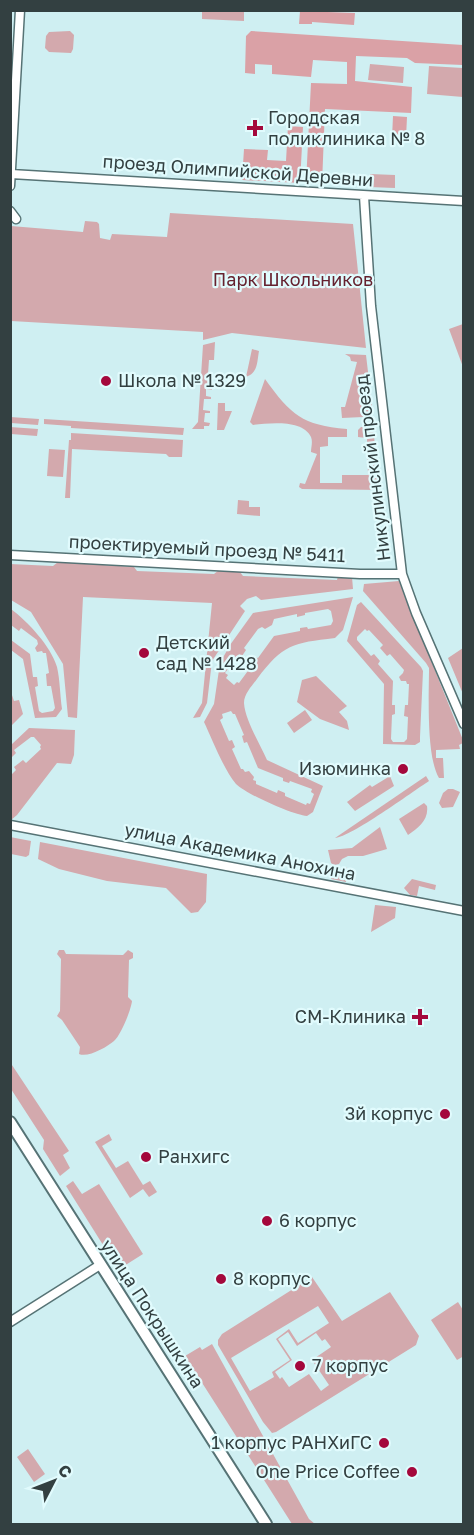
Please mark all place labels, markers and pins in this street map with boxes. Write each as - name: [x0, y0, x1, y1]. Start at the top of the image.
- place label: Городская поликлиника № 8: [268, 106, 425, 149]
- marker: Городская поликлиника № 8: [246, 119, 264, 137]
- place label: Школа № 1329: [118, 369, 246, 391]
- marker: Школа № 1329: [99, 374, 113, 388]
- place label: Детский сад № 1428: [156, 631, 257, 674]
- marker: Детский сад № 1428: [137, 646, 151, 660]
- place label: Изюминка: [299, 757, 391, 779]
- marker: Изюминка: [396, 762, 410, 776]
- place label: СМ-Клиника: [295, 1005, 406, 1027]
- marker: СМ-Клиника: [411, 1008, 429, 1026]
- place label: 3й корпус: [345, 1102, 433, 1124]
- marker: 3й корпус: [438, 1107, 452, 1121]
- place label: Ранхигс: [158, 1145, 230, 1167]
- marker: Ранхигс: [139, 1150, 153, 1164]
- place label: 6 корпус: [279, 1209, 357, 1231]
- marker: 6 корпус: [260, 1214, 274, 1228]
- place label: 8 корпус: [233, 1267, 311, 1289]
- marker: 8 корпус: [214, 1272, 228, 1286]
- place label: 7 корпус: [312, 1354, 388, 1376]
- marker: 7 корпус: [293, 1359, 307, 1373]
- place label: 1 корпус РАНХиГС: [211, 1431, 372, 1453]
- marker: 1 корпус РАНХиГС: [377, 1436, 391, 1450]
- place label: One Price Coffee: [255, 1460, 400, 1482]
- marker: One Price Coffee: [405, 1465, 419, 1479]

